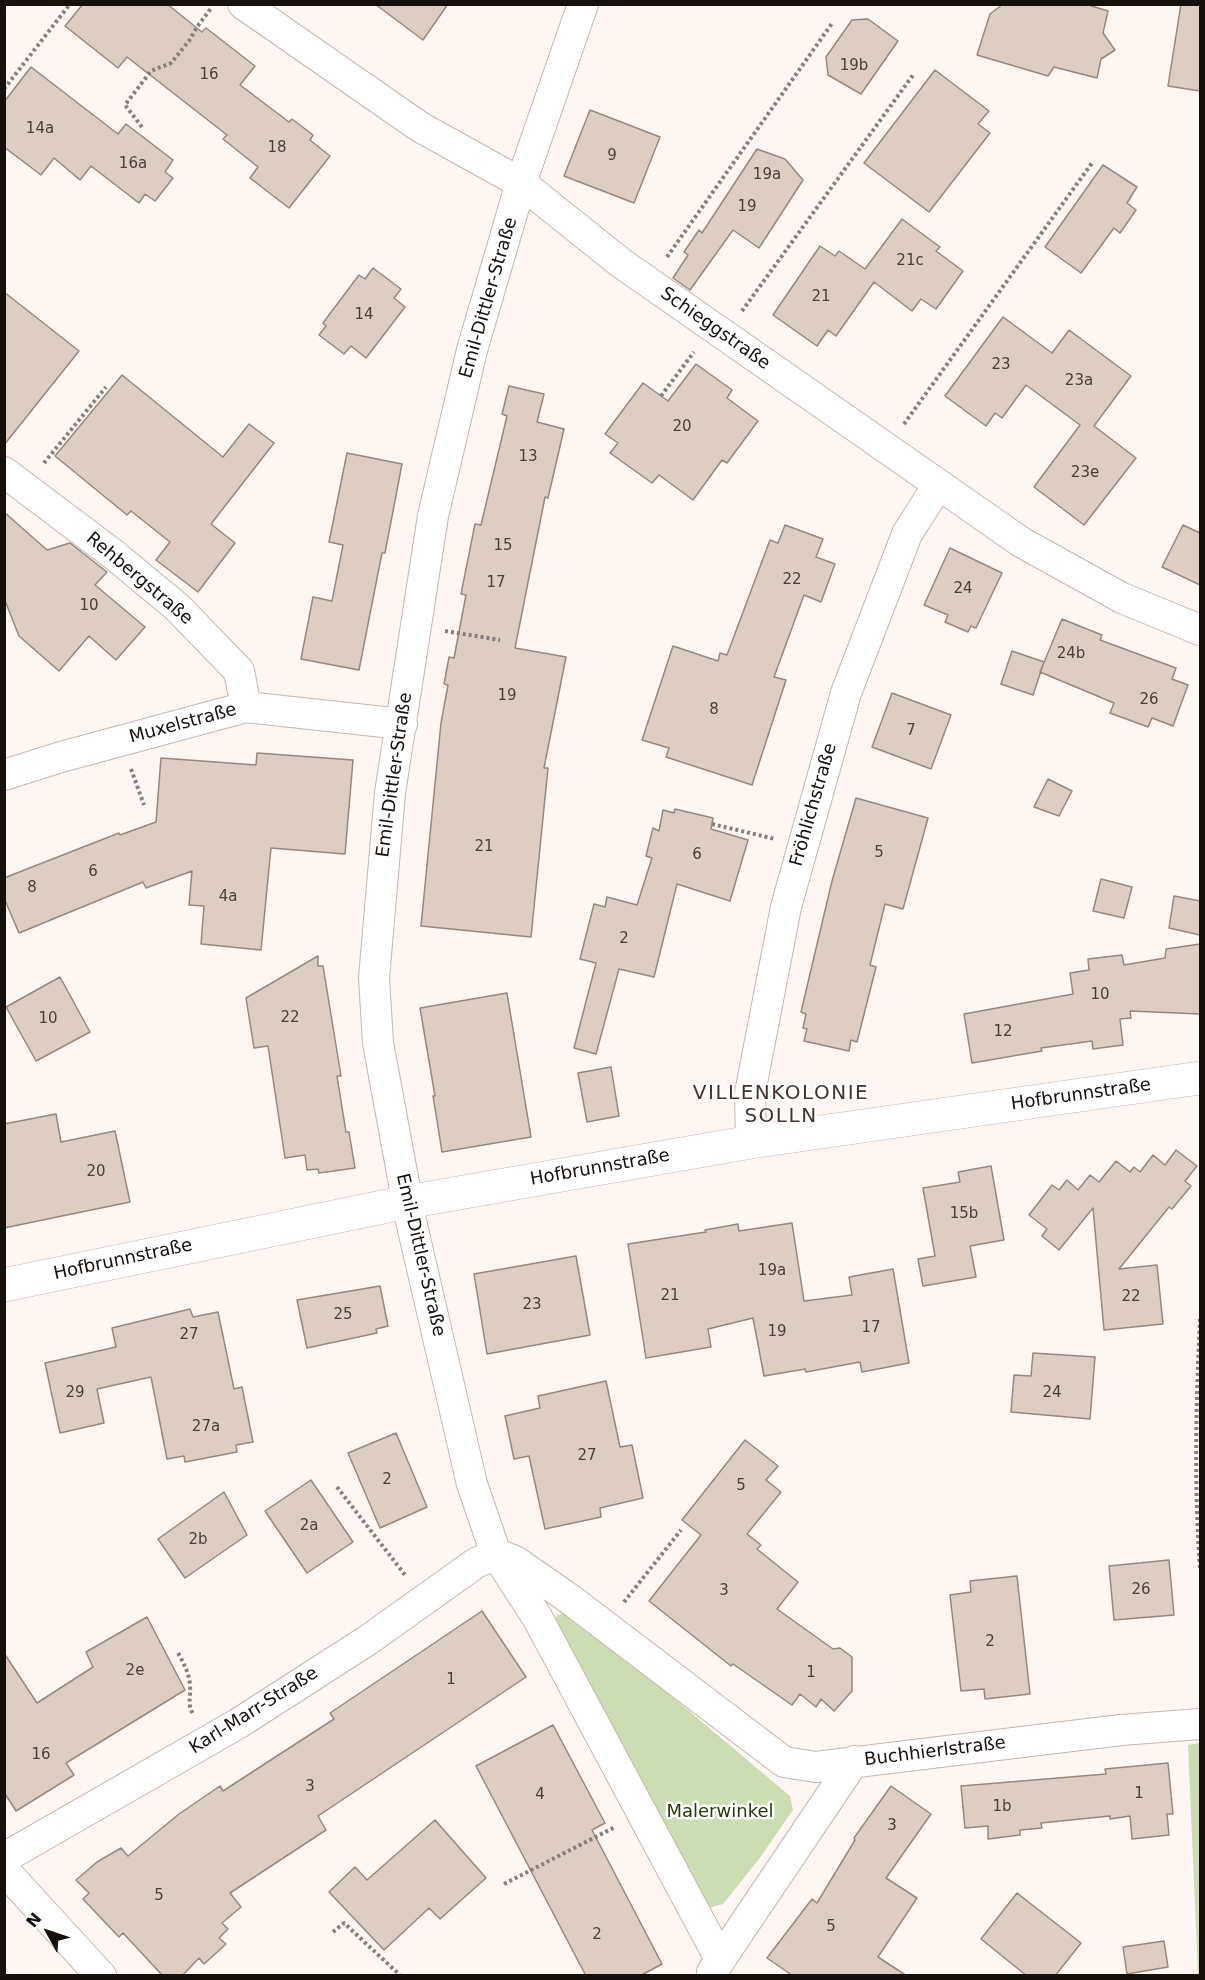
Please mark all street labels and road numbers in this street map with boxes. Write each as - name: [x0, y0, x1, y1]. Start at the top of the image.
- street label: Emil-Dittler-Straße: [456, 215, 522, 381]
- street label: Schieggstraße: [656, 283, 774, 375]
- street label: Rehbergstraße: [81, 528, 197, 630]
- street label: Emil-Dittler-Straße: [373, 691, 417, 859]
- street label: Muxelstraße: [127, 699, 239, 749]
- street label: Fröhlichstraße: [786, 741, 842, 869]
- street label: Hofbrunnstraße: [1010, 1074, 1152, 1116]
- street label: Hofbrunnstraße: [529, 1145, 671, 1191]
- street label: Emil-Dittler-Straße: [391, 1171, 449, 1339]
- street label: Hofbrunnstraße: [52, 1235, 194, 1285]
- street label: Karl-Marr-Straße: [186, 1663, 322, 1759]
- street label: Buchhierlstraße: [863, 1733, 1007, 1771]

